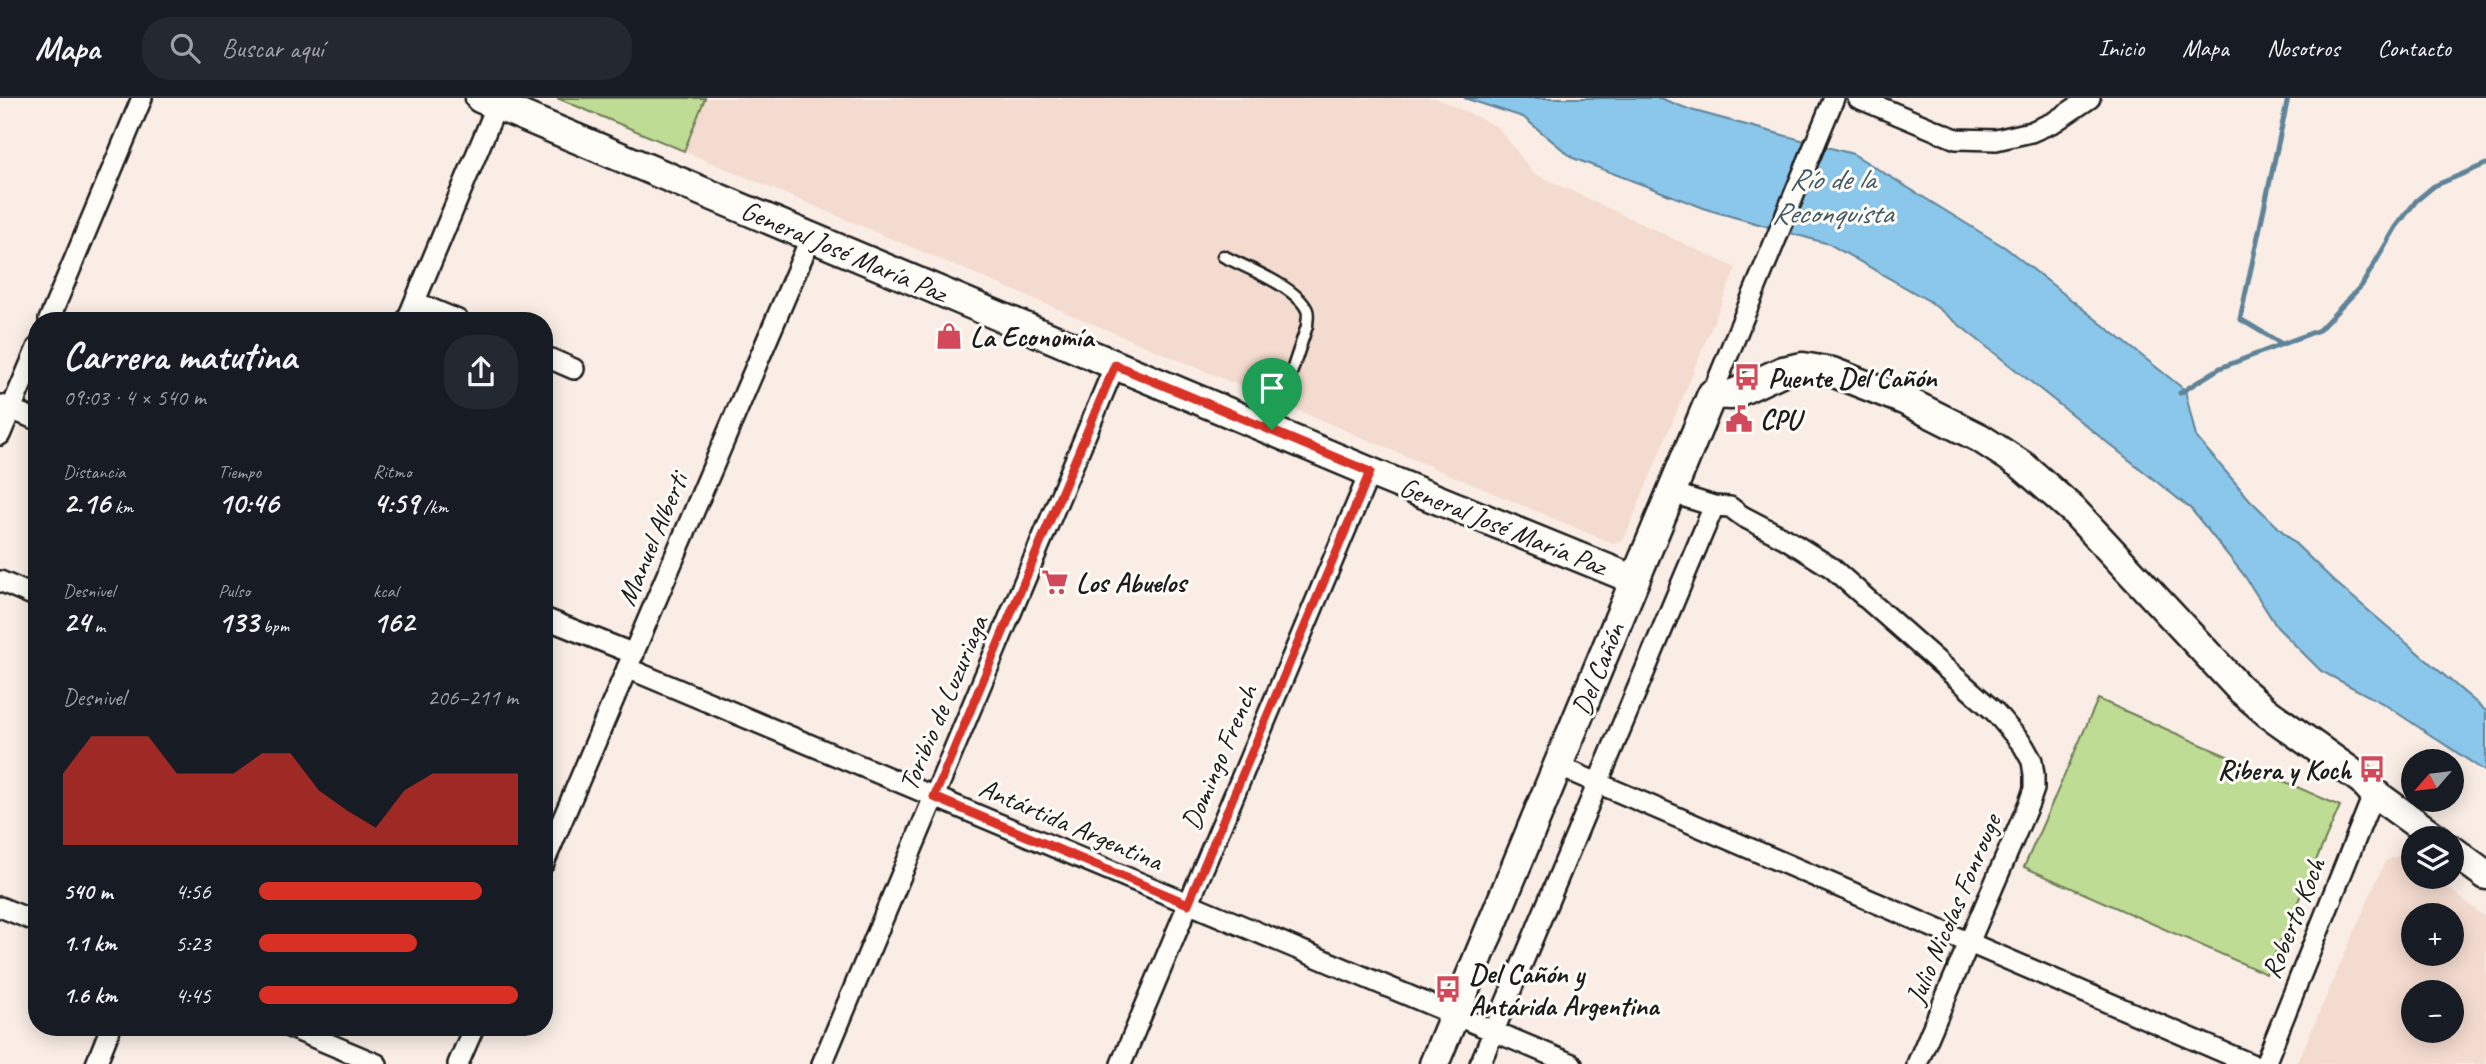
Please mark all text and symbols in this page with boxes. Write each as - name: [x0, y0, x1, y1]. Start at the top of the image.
- search box: [142, 17, 632, 80]
- text: Mapa: [35, 27, 100, 69]
- icon: search: [166, 29, 204, 67]
- text: Buscar aquí: [222, 32, 324, 65]
- text: Inicio: [2098, 33, 2144, 63]
- text: Mapa: [2182, 33, 2229, 63]
- text: Nosotros: [2267, 33, 2339, 63]
- text: Contacto: [2377, 33, 2451, 63]
- water label: Río de la Reconquista: [1772, 160, 1895, 232]
- street label: General José María Paz: [736, 192, 955, 311]
- place label: La Economía: [970, 319, 1096, 354]
- shop icon: La Economía: [934, 321, 964, 351]
- text: Carrera matutina: [63, 333, 297, 380]
- button: share: [444, 335, 518, 409]
- pin: [1242, 358, 1302, 430]
- place label: Puente Del Cañón: [1768, 360, 1938, 395]
- bus stop icon: Puente Del Cañón: [1732, 362, 1762, 392]
- icon: arrive: [1253, 369, 1291, 407]
- text: 09:03 · 4 × 540 m: [63, 383, 206, 412]
- place label: CPU: [1760, 402, 1805, 437]
- public building icon: CPU: [1724, 404, 1754, 434]
- text: Distancia: [63, 460, 125, 484]
- text: Tiempo: [218, 460, 261, 484]
- text: Ritmo: [373, 460, 411, 484]
- street label: Manuel Alberti: [608, 464, 697, 611]
- street label: General José María Paz: [1395, 469, 1614, 585]
- text: 2.16: [63, 484, 110, 522]
- text: 10:46: [218, 484, 279, 522]
- text: 4:59: [373, 484, 419, 522]
- text: km: [110, 495, 133, 519]
- text: /km: [419, 495, 448, 519]
- place label: Los Abuelos: [1076, 565, 1189, 600]
- supermarket icon: Los Abuelos: [1040, 567, 1070, 597]
- text: Desnivel: [63, 579, 115, 603]
- text: Pulso: [218, 579, 250, 603]
- text: kcal: [373, 579, 398, 603]
- text: 24: [63, 603, 90, 641]
- text: 133: [218, 603, 259, 641]
- text: 162: [373, 603, 414, 641]
- street label: Toribio de Luzuriaga: [890, 609, 996, 796]
- text: m: [90, 614, 105, 638]
- text: bpm: [259, 614, 289, 638]
- street label: Del Cañón: [1564, 616, 1633, 721]
- street label: Domingo French: [1173, 677, 1266, 835]
- text: Desnivel: [63, 683, 125, 712]
- text: 206–211 m: [427, 683, 518, 712]
- north arrow: [2401, 749, 2464, 812]
- map controls: [2401, 749, 2464, 1043]
- place label: Ribera y Koch: [2217, 752, 2352, 787]
- bus stop icon: Ribera y Koch: [2357, 754, 2387, 784]
- street label: Antártida Argentina: [974, 770, 1169, 879]
- street label: Julio Nicolas Fonrouge: [1897, 807, 2009, 1011]
- button: layers: [2401, 826, 2464, 889]
- street label: Roberto Koch: [2253, 851, 2333, 983]
- text: 540 m: [63, 877, 112, 906]
- text: 4:56: [175, 877, 211, 906]
- button: +: [2401, 903, 2464, 966]
- text: 1.1 km: [63, 929, 117, 958]
- text: 5:23: [175, 929, 211, 958]
- place label: Del Cañón y Antárida Argentina: [1469, 956, 1661, 1023]
- bus stop icon: Del Cañón y Antárida Argentina: [1433, 974, 1463, 1004]
- button: −: [2401, 980, 2464, 1043]
- text: 1.6 km: [63, 981, 117, 1010]
- text: 4:45: [175, 981, 211, 1010]

